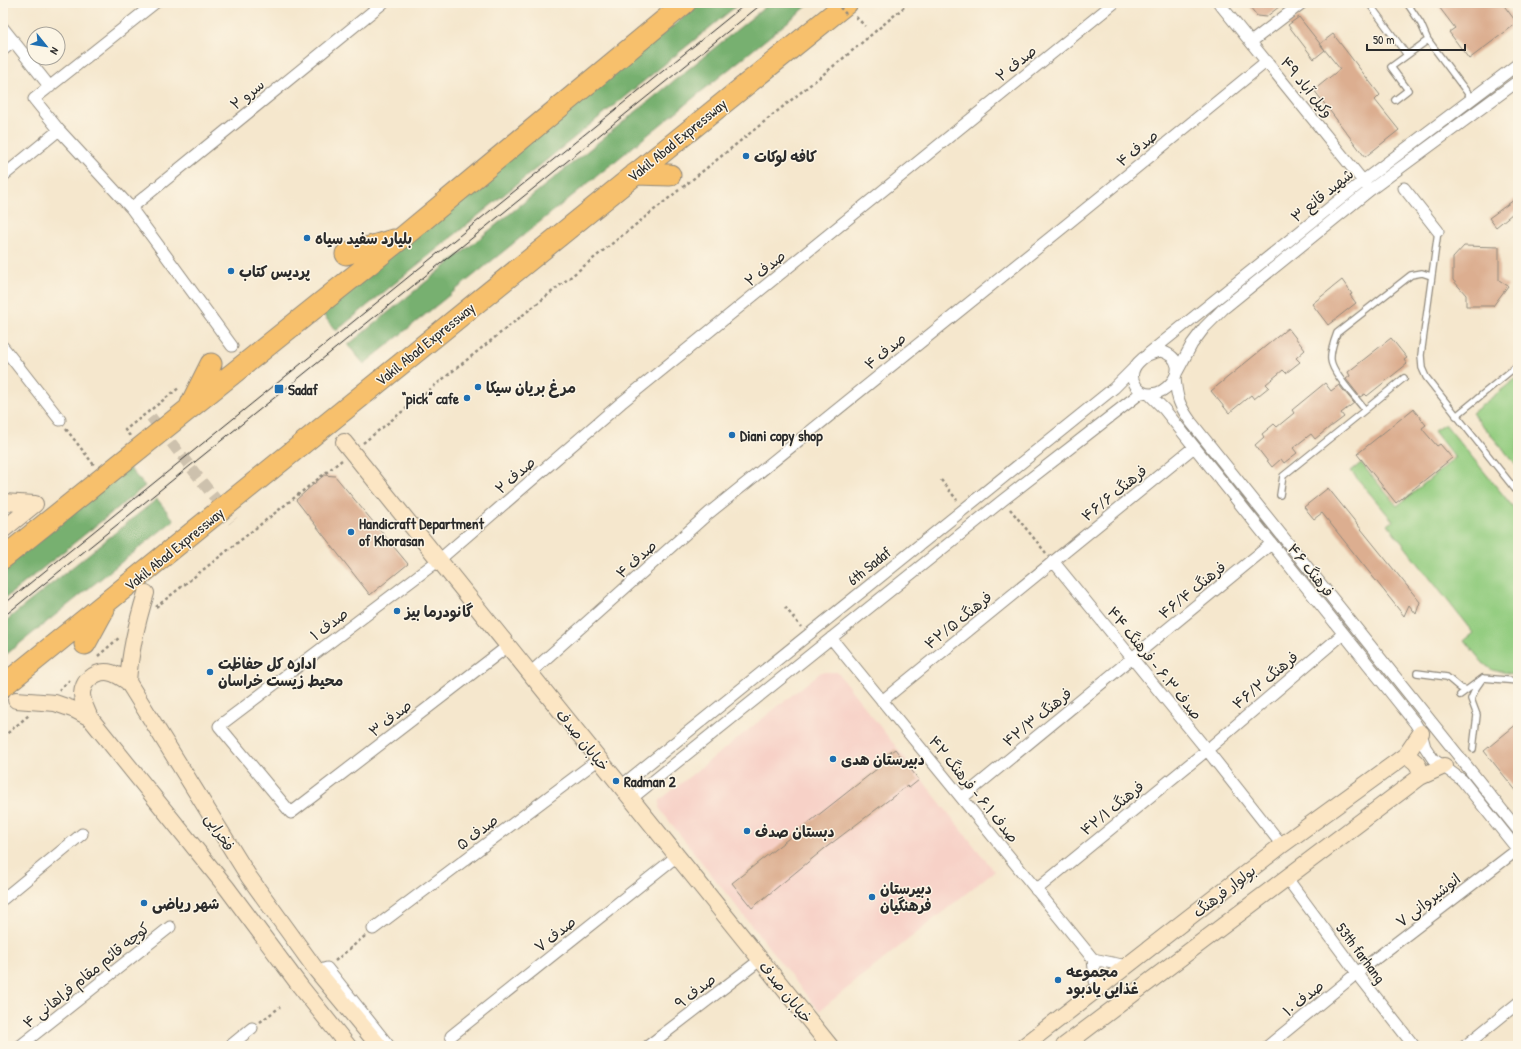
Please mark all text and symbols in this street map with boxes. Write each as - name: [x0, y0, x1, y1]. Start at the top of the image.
- north arrow: [26, 26, 66, 66]
- scale bar: [1367, 26, 1465, 52]
- text: 50 m: [1373, 31, 1394, 48]
- street label: صدف ۲: [991, 40, 1041, 86]
- text: N: [47, 45, 62, 57]
- street label: وکیل آباد ۴۹: [1276, 52, 1338, 122]
- street label: سرو ۲: [225, 74, 269, 114]
- street label: Vakil Abad Expressway: [623, 93, 731, 187]
- street label: صدف ۴: [1112, 125, 1162, 171]
- place label: کافه لوکات: [754, 146, 817, 167]
- marker: کافه لوکات: [741, 151, 751, 161]
- street label: شهید قانع ۳: [1286, 163, 1358, 228]
- place label: بلیارد سفید سیاه: [315, 228, 412, 249]
- marker: بلیارد سفید سیاه: [302, 233, 312, 243]
- street label: صدف ۲: [740, 245, 790, 291]
- place label: پردیس کتاب: [239, 261, 311, 282]
- marker: پردیس کتاب: [226, 266, 236, 276]
- street label: Vakil Abad Expressway: [371, 297, 479, 391]
- street label: صدف ۴: [860, 328, 910, 374]
- place label: مرغ بریان سیکا: [486, 377, 576, 398]
- place label: Sadaf: [288, 379, 318, 400]
- marker: مرغ بریان سیکا: [473, 382, 483, 392]
- marker: Sadaf: [273, 383, 285, 395]
- place label: “pick” cafe: [401, 388, 459, 410]
- marker: “pick” cafe: [462, 393, 472, 403]
- place label: Diani copy shop: [740, 425, 823, 447]
- marker: Diani copy shop: [727, 430, 737, 440]
- street label: صدف ۲: [490, 452, 540, 498]
- street label: فرهنگ ۴۶/۶: [1077, 460, 1151, 526]
- street label: Vakil Abad Expressway: [120, 502, 228, 596]
- place label: Handicraft Department of Khorasan: [359, 513, 485, 551]
- marker: Handicraft Department of Khorasan: [346, 527, 356, 537]
- street label: صدف ۴: [611, 535, 661, 583]
- street label: فرهنگ ۴۶: [1283, 539, 1339, 601]
- street label: 6th Sadaf: [843, 541, 896, 590]
- street label: فرهنگ ۴۶/۴: [1154, 556, 1230, 624]
- street label: فرهنگ ۴۲/۵: [920, 586, 996, 654]
- place label: گانودرما بیز: [403, 601, 473, 622]
- street label: صدف ۶.۳ - فرهنگ ۴۴: [1103, 602, 1207, 724]
- street label: صدف ۱: [306, 603, 352, 645]
- marker: گانودرما بیز: [392, 606, 402, 616]
- street label: فرهنگ ۴۶/۲: [1228, 646, 1302, 714]
- place label: اداره کل حفاظت محیط زیست خراسان: [218, 653, 343, 691]
- marker: اداره کل حفاظت محیط زیست خراسان: [205, 667, 215, 677]
- street label: فرهنگ ۴۲/۳: [998, 683, 1076, 751]
- street label: صدف ۳: [364, 695, 416, 741]
- street label: خیابان صدف: [551, 705, 615, 775]
- street label: صدف ۶.۱ - فرهنگ ۴۲: [924, 731, 1024, 847]
- place label: دبیرستان هدی: [841, 749, 925, 770]
- marker: دبیرستان هدی: [828, 754, 838, 764]
- place label: Radman 2: [624, 771, 677, 792]
- marker: Radman 2: [611, 776, 621, 786]
- street label: فرهنگ ۴۲/۱: [1076, 776, 1148, 840]
- street label: فخرایی: [200, 809, 240, 855]
- street label: صدف ۵: [452, 809, 502, 855]
- place label: دبستان صدف: [755, 821, 835, 842]
- marker: دبستان صدف: [742, 826, 752, 836]
- street label: بولوار فرهنگ: [1188, 860, 1260, 922]
- street label: انوشیروانی ۷: [1391, 868, 1465, 932]
- place label: دبیرستان فرهنگیان: [880, 878, 932, 916]
- marker: دبیرستان فرهنگیان: [867, 892, 877, 902]
- place label: شهر ریاضی: [152, 893, 219, 914]
- marker: شهر ریاضی: [139, 898, 149, 908]
- street label: صدف ۷: [530, 911, 580, 957]
- street label: کوچه قائم مقام فراهانی ۴: [18, 917, 155, 1034]
- street label: 53th farhang: [1331, 918, 1391, 988]
- street label: خیابان صدف: [754, 957, 818, 1027]
- place label: مجموعه غذایی یادبود: [1066, 961, 1138, 999]
- street label: صدف ۹: [670, 969, 720, 1013]
- marker: مجموعه غذایی یادبود: [1053, 975, 1063, 985]
- street label: صدف ۱۰: [1278, 975, 1328, 1021]

